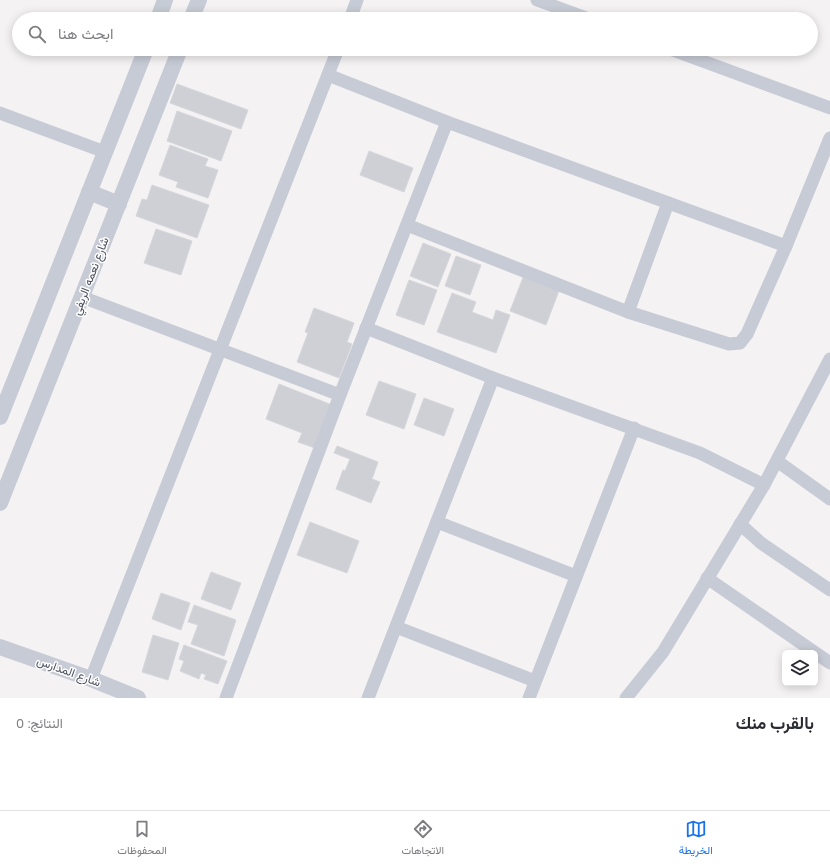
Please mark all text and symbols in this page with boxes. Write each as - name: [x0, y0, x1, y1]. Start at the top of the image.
- search box: [12, 12, 818, 56]
- icon: search: [26, 23, 48, 45]
- text: ابحث هنا: [58, 23, 113, 44]
- street label: شارع نعمه الريفي: [67, 235, 115, 318]
- map controls: [782, 650, 818, 686]
- button: layers: [782, 650, 818, 686]
- street label: شارع المدارس: [34, 652, 103, 691]
- text: بالقرب منك: [736, 711, 814, 735]
- text: النتائج: 0: [16, 714, 63, 733]
- tab: المحفوظات: [117, 818, 167, 860]
- tab: الاتجاهات: [401, 818, 444, 860]
- tab: الخريطة: [679, 818, 713, 860]

